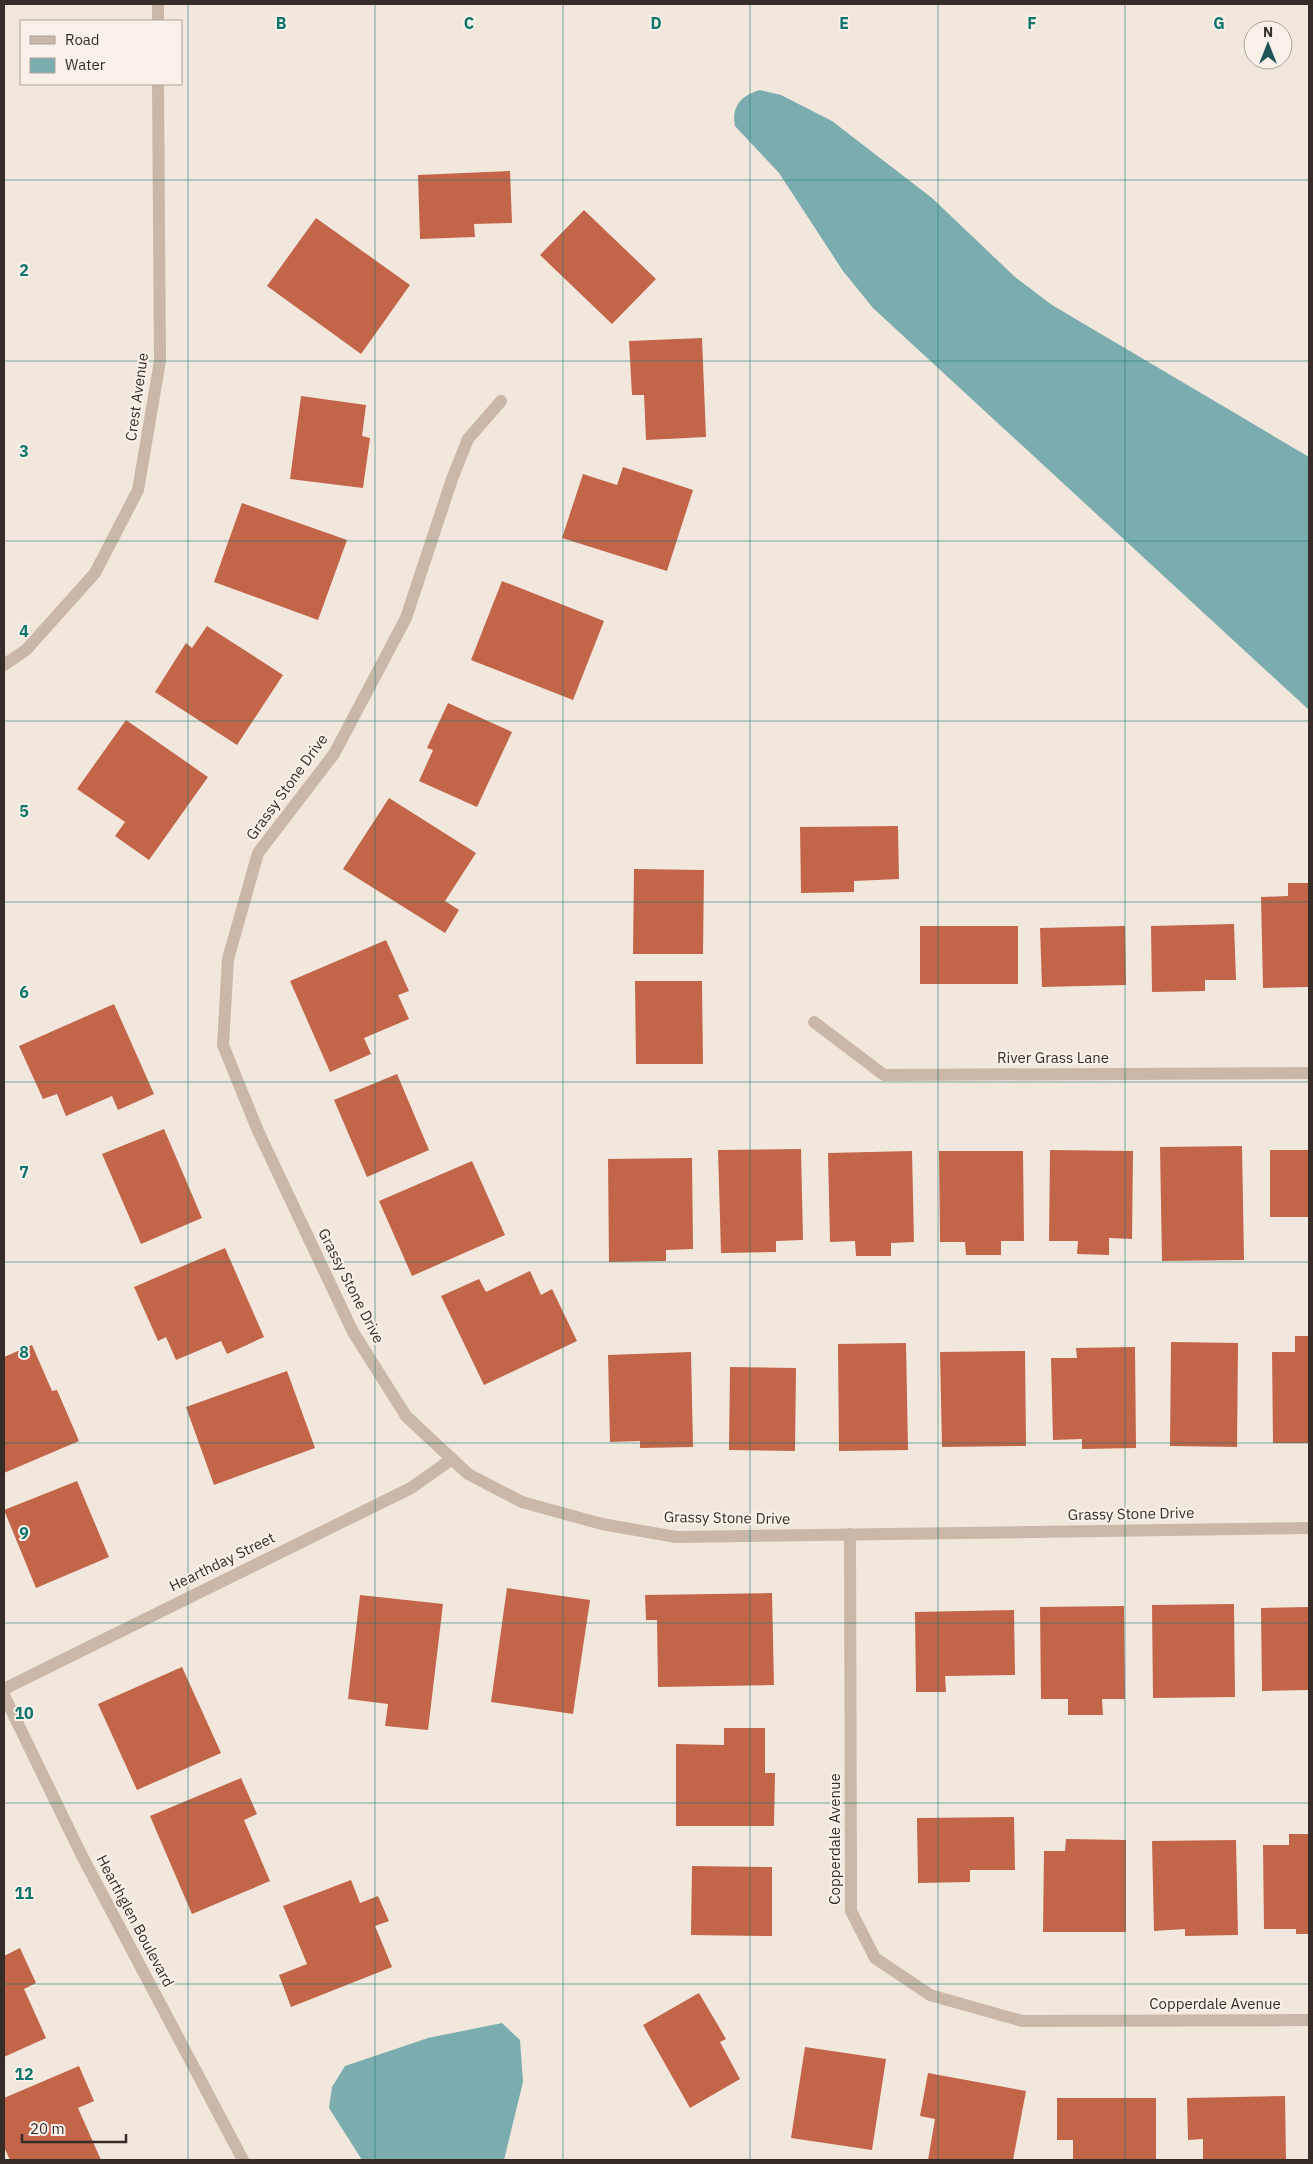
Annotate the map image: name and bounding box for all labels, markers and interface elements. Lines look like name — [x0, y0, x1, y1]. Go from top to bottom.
text: B — [276, 13, 287, 33]
text: C — [464, 13, 474, 33]
text: D — [650, 13, 662, 33]
text: E — [839, 13, 849, 33]
text: F — [1027, 13, 1037, 33]
text: G — [1213, 13, 1225, 33]
legend — [20, 20, 182, 85]
north arrow — [1243, 20, 1293, 70]
text: N — [1263, 23, 1273, 41]
text: Road — [65, 30, 100, 49]
text: Water — [65, 55, 106, 74]
text: 2 — [19, 260, 29, 280]
street label: Crest Avenue — [121, 352, 152, 442]
text: 3 — [19, 441, 29, 461]
text: 4 — [19, 621, 29, 641]
street label: Grassy Stone Drive — [242, 730, 331, 843]
text: 5 — [19, 801, 29, 821]
text: 6 — [19, 982, 29, 1002]
street label: River Grass Lane — [997, 1048, 1109, 1067]
text: 7 — [19, 1162, 29, 1182]
street label: Grassy Stone Drive — [314, 1225, 389, 1346]
text: 8 — [19, 1342, 29, 1362]
street label: Grassy Stone Drive — [1068, 1503, 1194, 1524]
street label: Grassy Stone Drive — [664, 1507, 790, 1528]
text: 9 — [19, 1523, 29, 1543]
street label: Hearthday Street — [166, 1528, 278, 1595]
text: 10 — [14, 1703, 34, 1723]
street label: Copperdale Avenue — [825, 1773, 844, 1905]
street label: Hearthglen Boulevard — [93, 1852, 178, 1990]
text: 11 — [14, 1883, 34, 1903]
street label: Copperdale Avenue — [1149, 1994, 1281, 2013]
text: 12 — [14, 2064, 34, 2084]
scale bar — [22, 2112, 126, 2144]
text: 20 m — [30, 2119, 65, 2138]

